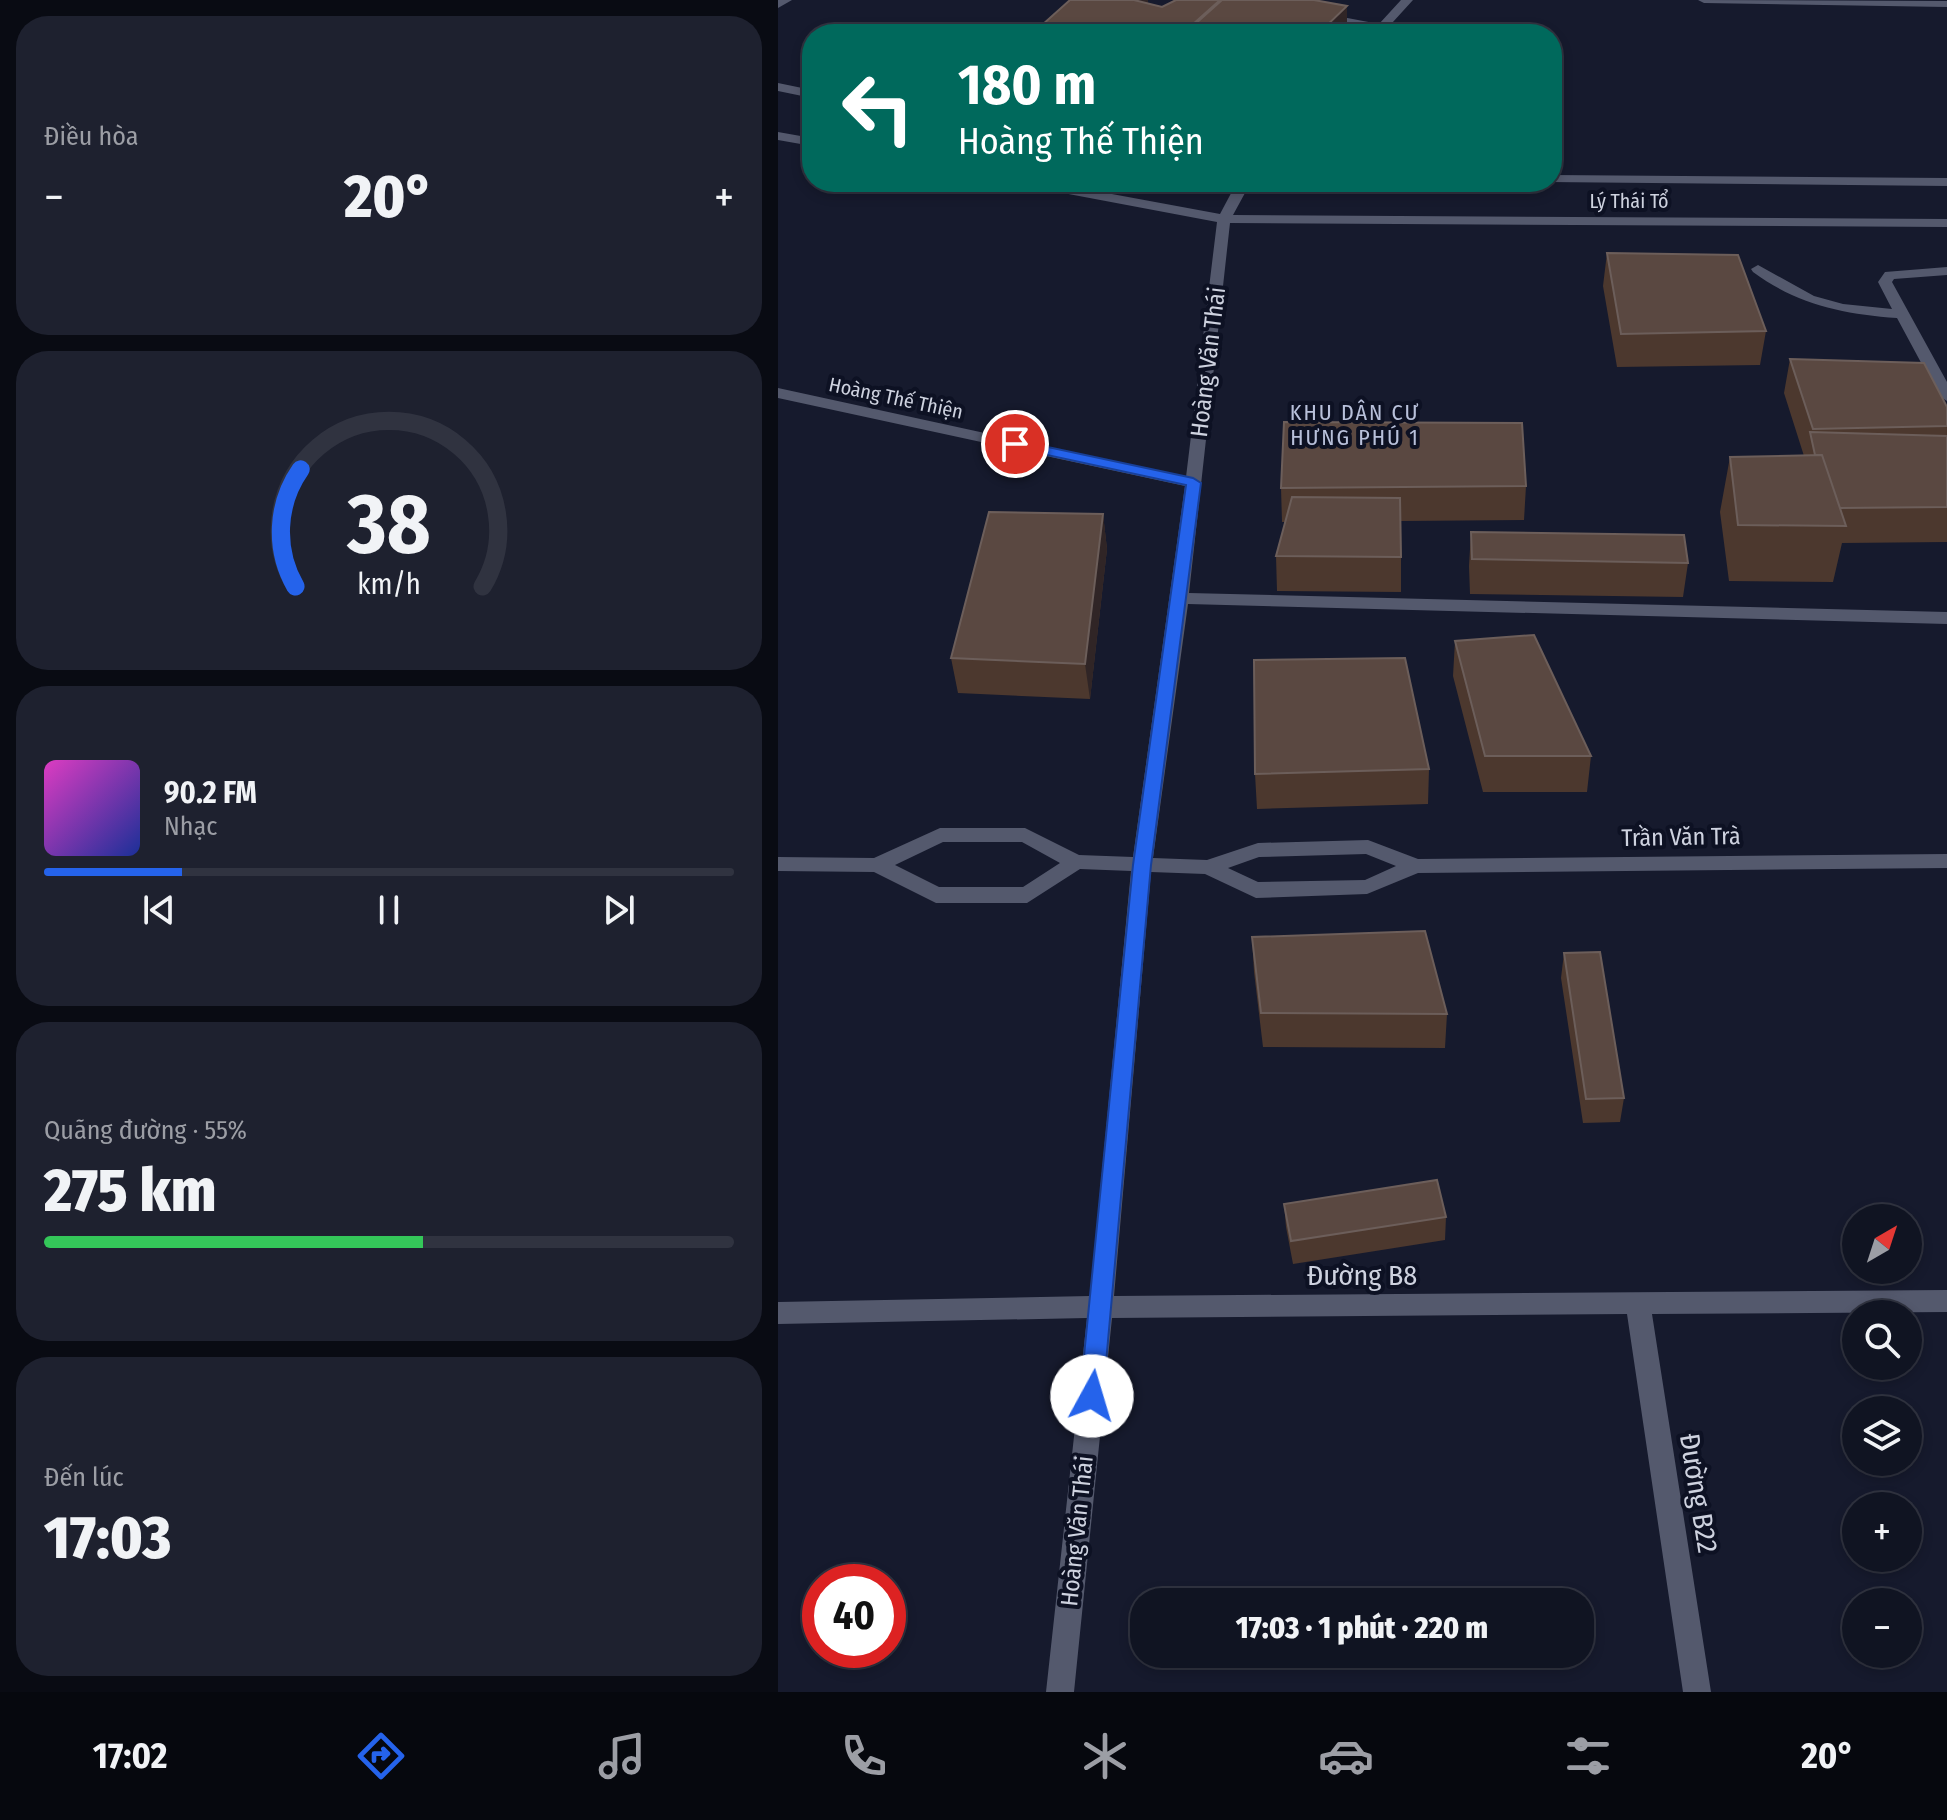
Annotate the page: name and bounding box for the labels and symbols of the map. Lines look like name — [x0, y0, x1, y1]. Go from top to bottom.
street label: Lý Thái Tổ — [1589, 189, 1669, 213]
street label: Hoàng Văn Thái — [1185, 285, 1231, 439]
street label: Hoàng Thế Thiện — [827, 372, 965, 424]
district label: KHU DÂN CƯ HƯNG PHÚ 1 — [1290, 399, 1420, 451]
pin — [981, 410, 1049, 478]
street label: Trần Văn Trà — [1621, 822, 1741, 852]
north arrow — [1842, 1204, 1922, 1284]
street label: Đường B8 — [1307, 1259, 1417, 1292]
position arrow — [1050, 1354, 1134, 1438]
street label: Đường B22 — [1673, 1431, 1724, 1555]
street label: Hoàng Văn Thái — [1055, 1454, 1099, 1608]
speed limit sign: 40 — [802, 1564, 906, 1668]

